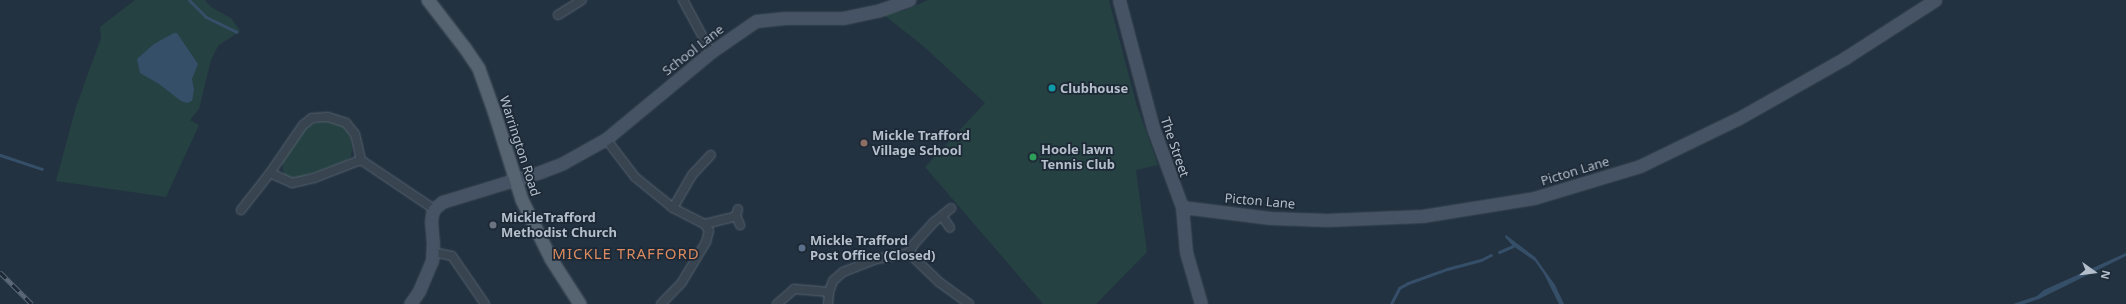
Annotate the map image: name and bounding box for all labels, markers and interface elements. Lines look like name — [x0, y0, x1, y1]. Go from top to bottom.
street label: School Lane — [659, 21, 727, 79]
place label: Clubhouse — [1060, 80, 1128, 96]
marker: Clubhouse — [1047, 83, 1057, 93]
street label: Warrington Road — [496, 94, 544, 198]
street label: The Street — [1157, 115, 1193, 179]
place label: Mickle Trafford Village School — [872, 128, 970, 159]
marker: Mickle Trafford Village School — [859, 138, 869, 148]
place label: Hoole lawn Tennis Club — [1041, 142, 1115, 173]
marker: Hoole lawn Tennis Club — [1028, 152, 1038, 162]
street label: Picton Lane — [1539, 153, 1611, 189]
street label: Picton Lane — [1224, 190, 1296, 212]
place label: MickleTrafford Methodist Church — [501, 210, 617, 241]
marker: MickleTrafford Methodist Church — [488, 220, 498, 230]
place label: Mickle Trafford Post Office (Closed) — [810, 233, 935, 264]
marker: Mickle Trafford Post Office (Closed) — [797, 243, 807, 253]
district label: MICKLE TRAFFORD — [552, 245, 700, 263]
north arrow — [2074, 252, 2114, 292]
text: N — [2098, 269, 2114, 281]

